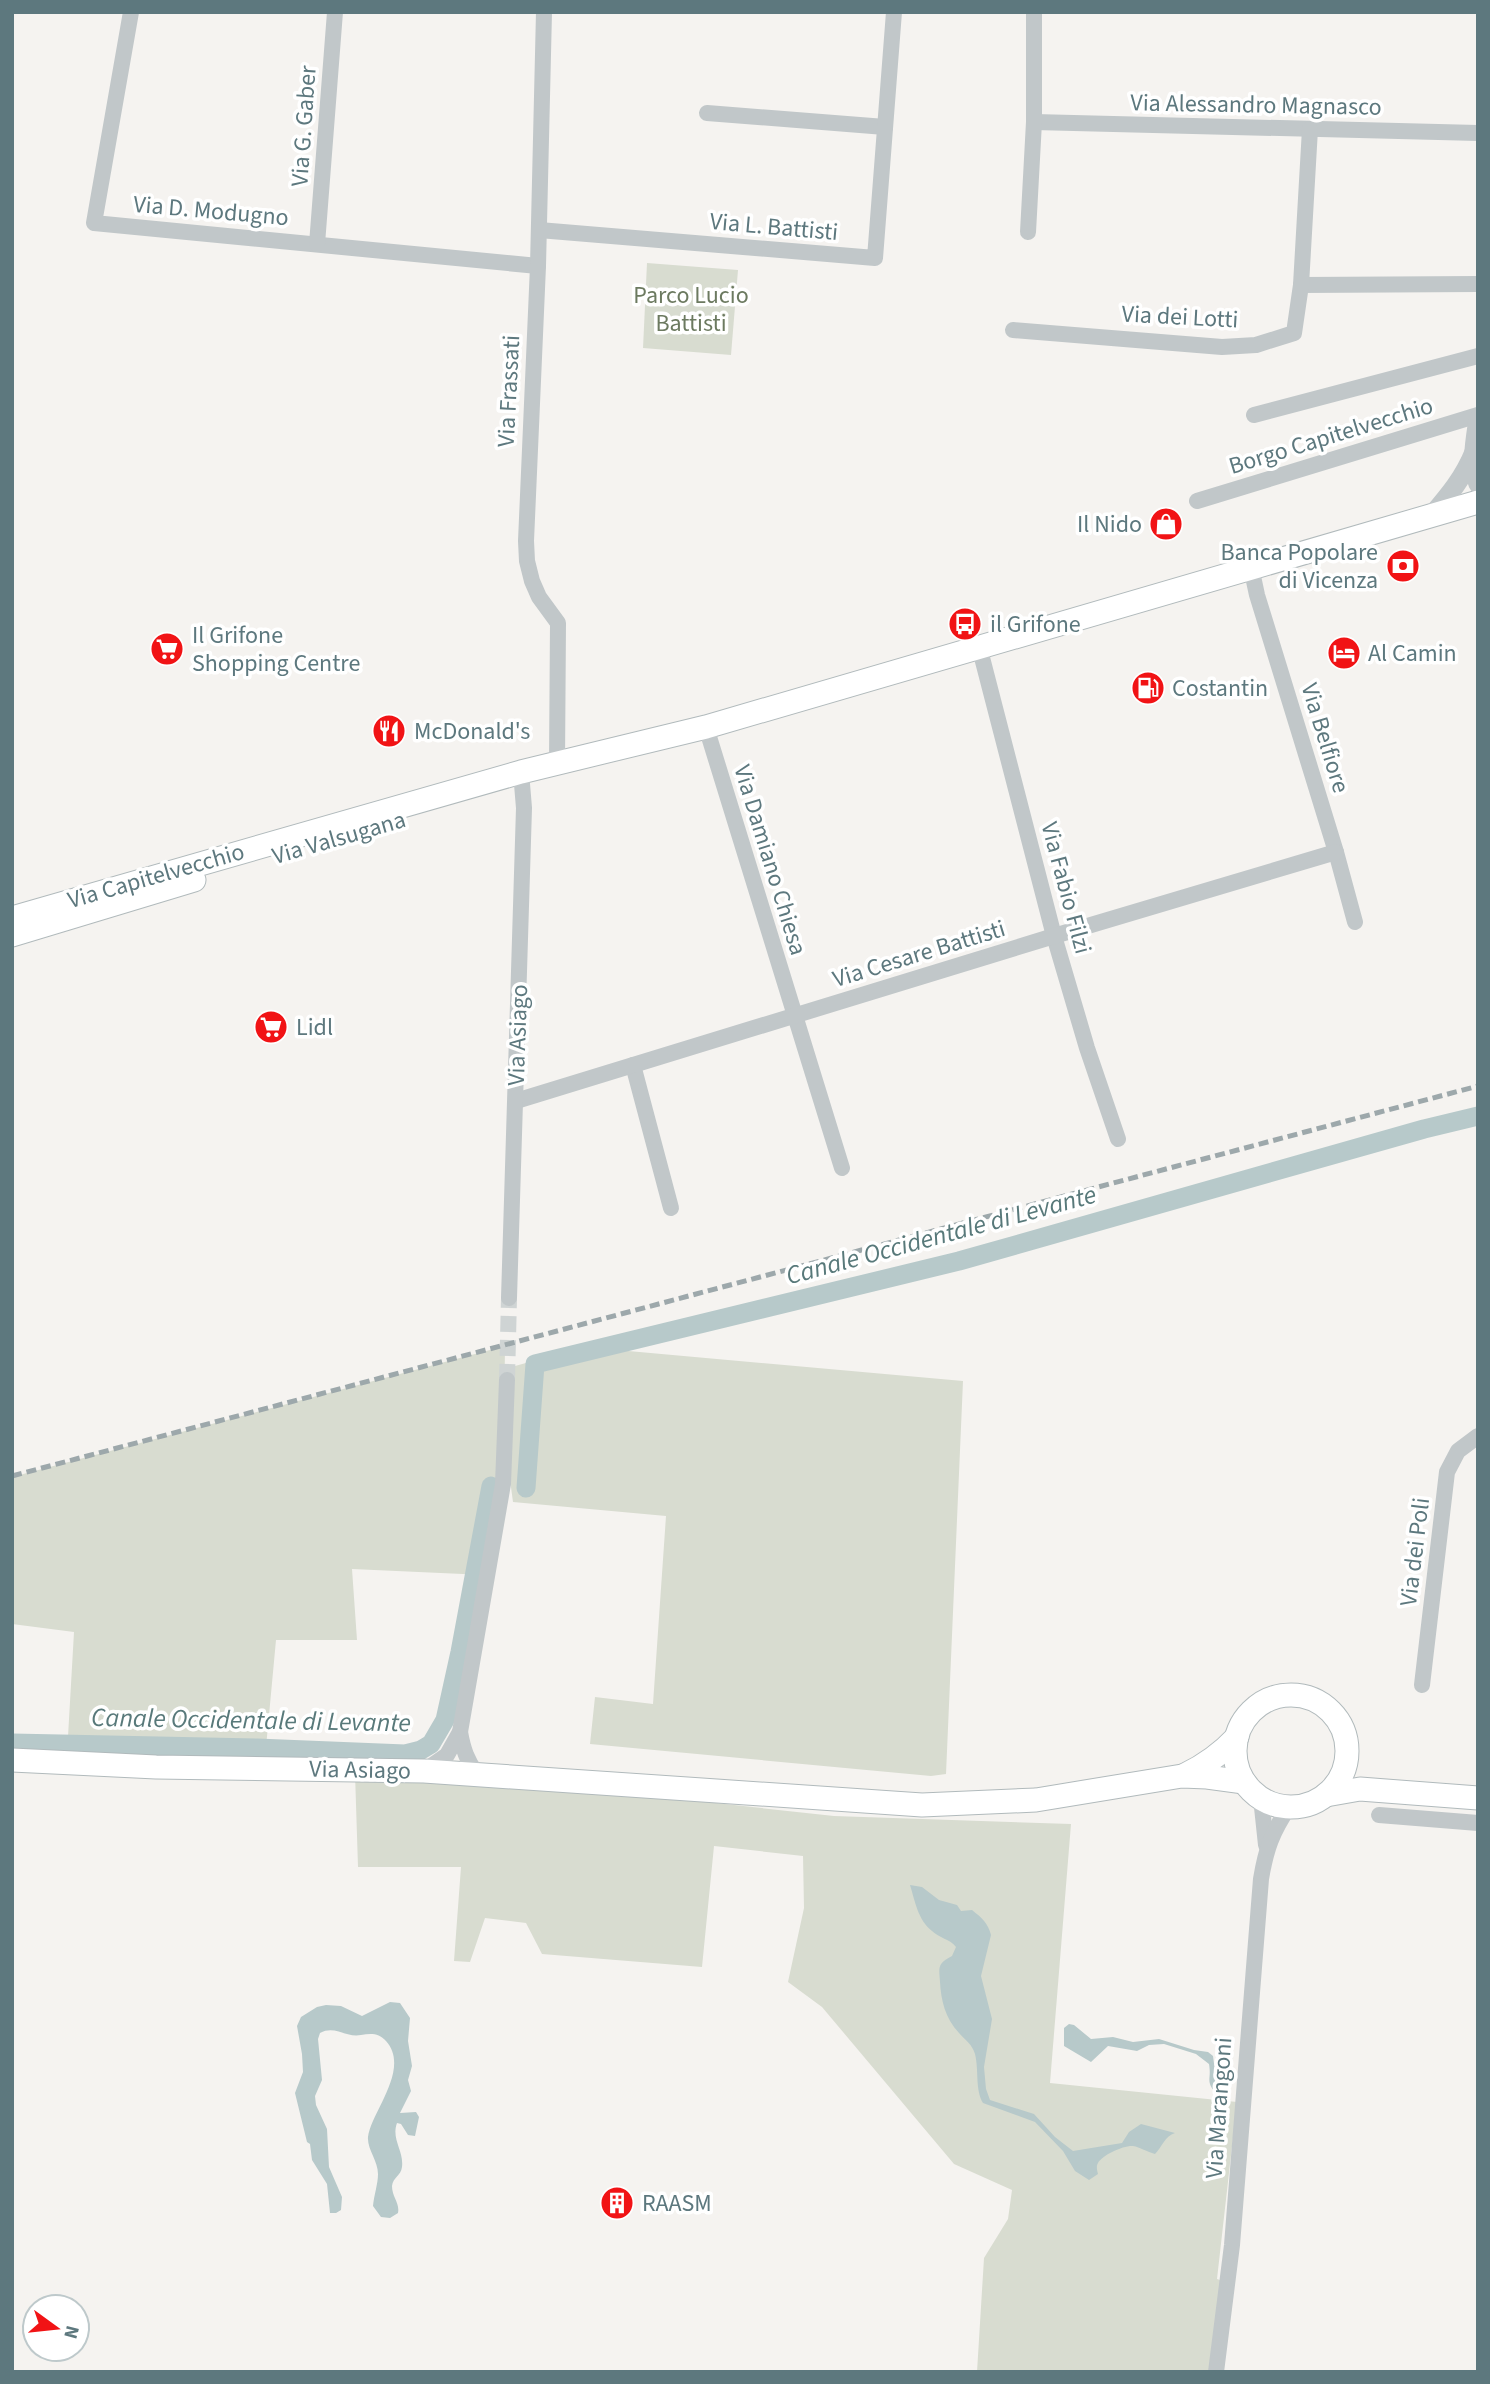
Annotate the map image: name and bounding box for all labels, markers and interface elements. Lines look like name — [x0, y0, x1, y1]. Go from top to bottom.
street label: Via G. Gaber — [282, 64, 326, 188]
street label: Via Alessandro Magnasco — [1130, 85, 1382, 125]
street label: Via D. Modugno — [132, 187, 290, 235]
street label: Via L. Battisti — [708, 204, 840, 250]
park label: Parco Lucio Battisti — [633, 278, 749, 341]
street label: Via dei Lotti — [1121, 296, 1239, 338]
street label: Via Frassati — [489, 334, 529, 448]
street label: Borgo Capitelvecchio — [1225, 388, 1437, 484]
shop icon: Il Nido — [1147, 505, 1185, 543]
place label: Il Nido — [1077, 507, 1142, 542]
place label: Banca Popolare di Vicenza — [1221, 535, 1378, 598]
bank icon: Banca Popolare di Vicenza — [1384, 547, 1422, 585]
bus stop icon: il Grifone — [946, 605, 984, 643]
place label: il Grifone — [990, 607, 1081, 642]
place label: Il Grifone Shopping Centre — [192, 618, 360, 681]
supermarket icon: Il Grifone Shopping Centre — [148, 630, 186, 668]
hotel icon: Al Camin — [1325, 634, 1363, 672]
place label: Al Camin — [1368, 636, 1457, 671]
fuel station icon: Costantin — [1129, 669, 1167, 707]
place label: Costantin — [1172, 671, 1268, 706]
street label: Via Belfiore — [1292, 679, 1358, 797]
restaurant icon: McDonald's — [370, 712, 408, 750]
place label: McDonald's — [414, 714, 530, 749]
street label: Via Damiano Chiesa — [724, 760, 816, 960]
street label: Via Valsugana — [268, 802, 410, 874]
street label: Via Fabio Filzi — [1032, 818, 1100, 958]
street label: Via Capitelvecchio — [64, 834, 248, 918]
street label: Via Cesare Battisti — [828, 911, 1010, 997]
street label: Via Asiago — [499, 984, 537, 1086]
supermarket icon: Lidl — [252, 1008, 290, 1046]
place label: Lidl — [296, 1010, 333, 1045]
water label: Canale Occidentale di Levante — [782, 1176, 1100, 1294]
street label: Via dei Poli — [1391, 1496, 1439, 1608]
water label: Canale Occidentale di Levante — [91, 1699, 411, 1741]
street label: Via Asiago — [309, 1752, 411, 1788]
street label: Via Marangoni — [1197, 2036, 1241, 2180]
building icon: RAASM — [598, 2184, 636, 2222]
place label: RAASM — [642, 2186, 712, 2221]
north arrow — [21, 2293, 91, 2363]
text: N — [56, 2322, 86, 2342]

